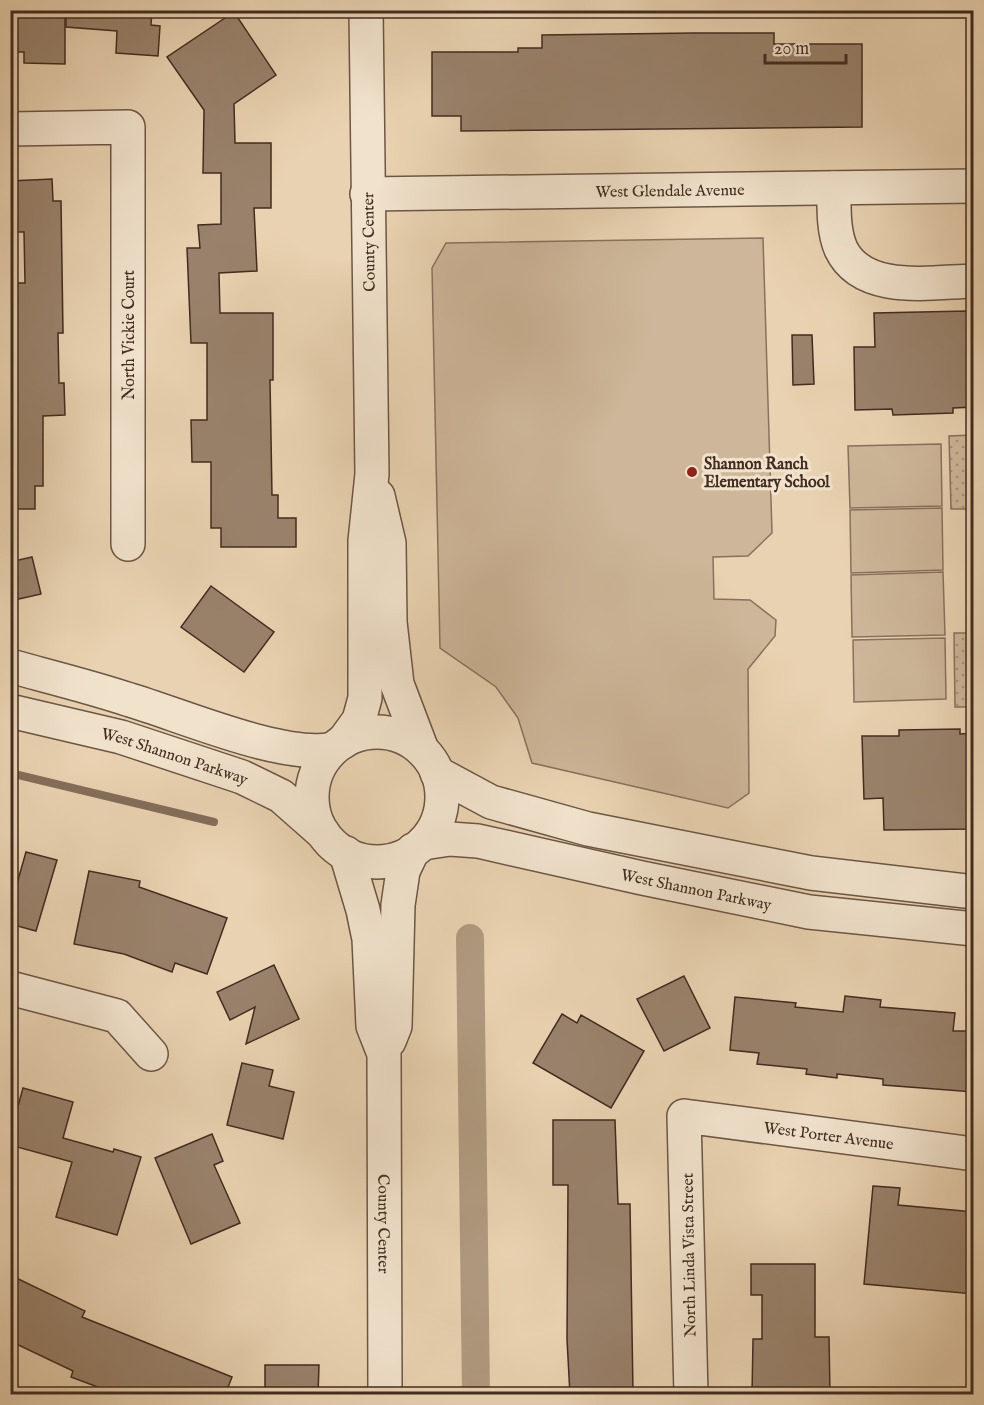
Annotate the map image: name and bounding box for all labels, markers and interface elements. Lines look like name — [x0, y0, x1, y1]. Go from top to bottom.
scale bar — [765, 27, 846, 65]
text: 20 m — [774, 38, 809, 61]
street label: West Glendale Avenue — [595, 181, 745, 203]
street label: County Center — [359, 192, 381, 292]
street label: North Vickie Court — [120, 269, 140, 400]
place label: Shannon Ranch Elementary School — [704, 455, 830, 493]
marker: Shannon Ranch Elementary School — [685, 465, 699, 479]
street label: West Shannon Parkway — [99, 725, 251, 791]
street label: West Shannon Parkway — [619, 866, 773, 916]
street label: West Porter Avenue — [762, 1119, 895, 1155]
street label: North Linda Vista Street — [679, 1172, 701, 1337]
street label: County Center — [372, 1174, 393, 1274]

